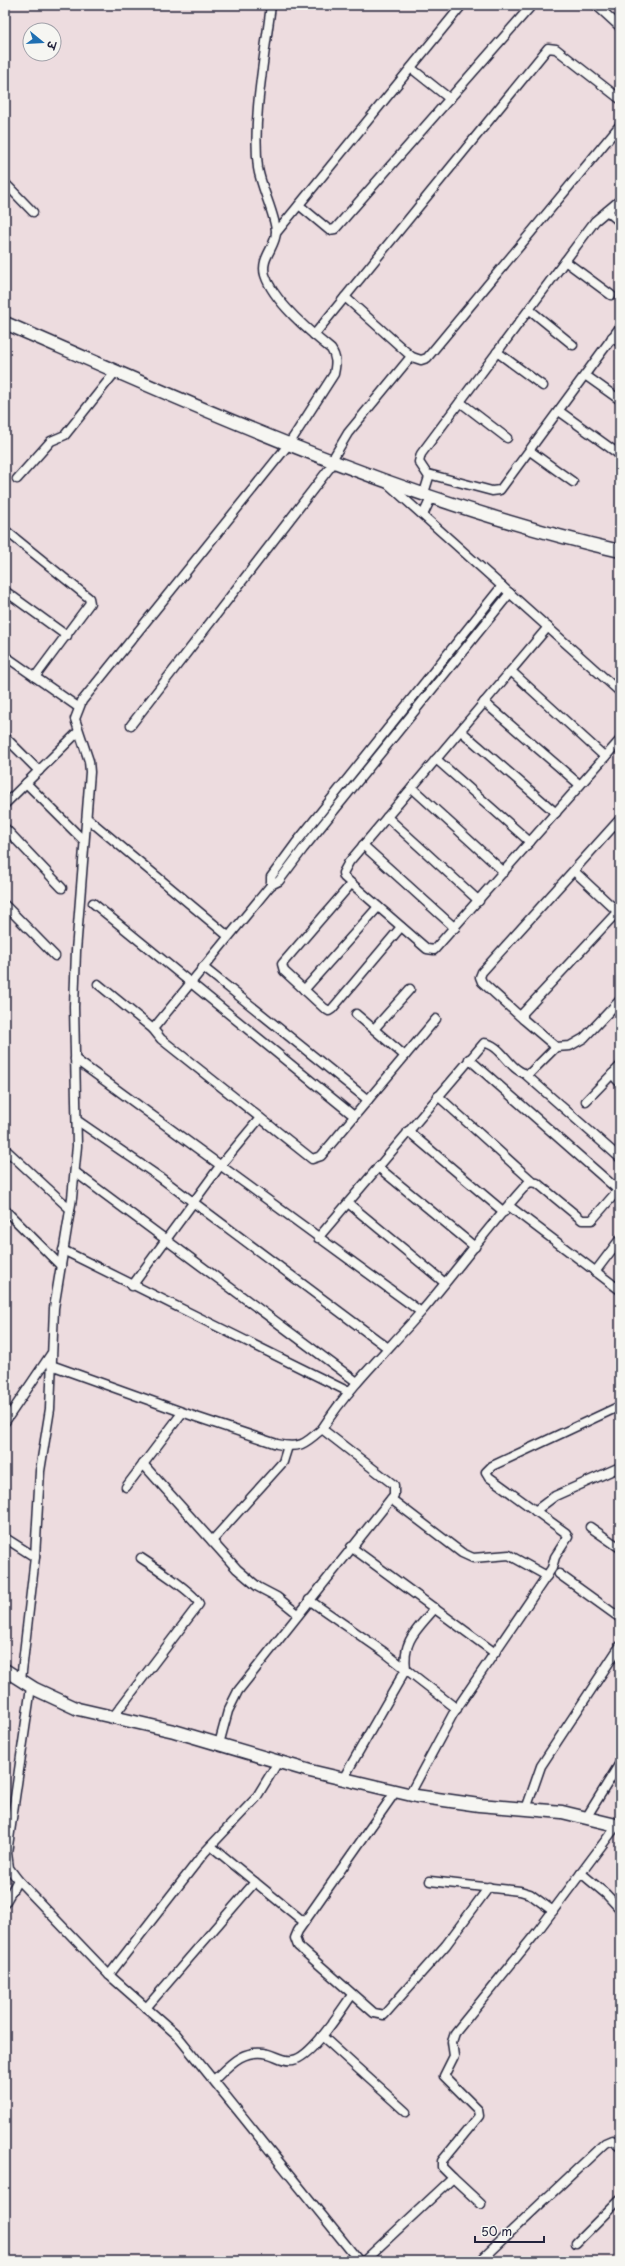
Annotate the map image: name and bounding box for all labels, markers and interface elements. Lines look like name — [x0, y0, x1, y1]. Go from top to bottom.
north arrow — [22, 22, 62, 62]
text: उ — [42, 38, 62, 53]
scale bar — [475, 2218, 544, 2244]
text: 50 m — [481, 2222, 512, 2240]

